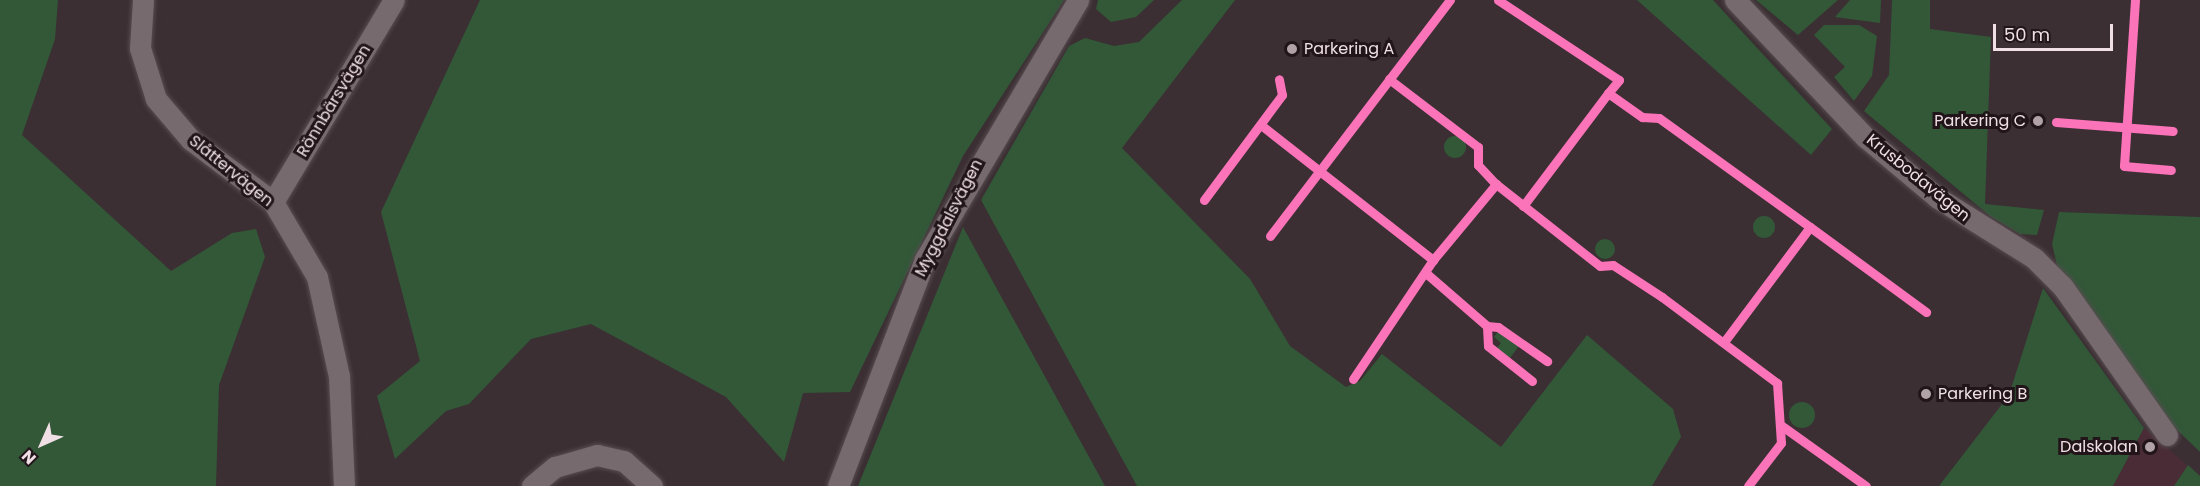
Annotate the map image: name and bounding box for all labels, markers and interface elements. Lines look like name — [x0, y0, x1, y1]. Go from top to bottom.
scale bar — [1996, 12, 2116, 50]
text: 50 m — [2004, 22, 2050, 47]
place label: Parkering A — [1304, 39, 1394, 59]
street label: Rönnbärsvägen — [293, 42, 375, 160]
marker: Parkering A — [1285, 42, 1299, 56]
place label: Parkering C — [1934, 111, 2026, 131]
marker: Parkering C — [2031, 114, 2045, 128]
street label: Krusbodavägen — [1862, 130, 1974, 226]
street label: Slåttervägen — [185, 131, 277, 211]
street label: Myggdalsvägen — [911, 156, 987, 280]
place label: Parkering B — [1938, 384, 2027, 404]
marker: Parkering B — [1919, 387, 1933, 401]
north arrow — [12, 414, 72, 474]
place label: Dalskolan — [2060, 437, 2138, 457]
marker: Dalskolan — [2143, 440, 2157, 454]
text: N — [17, 445, 41, 469]

